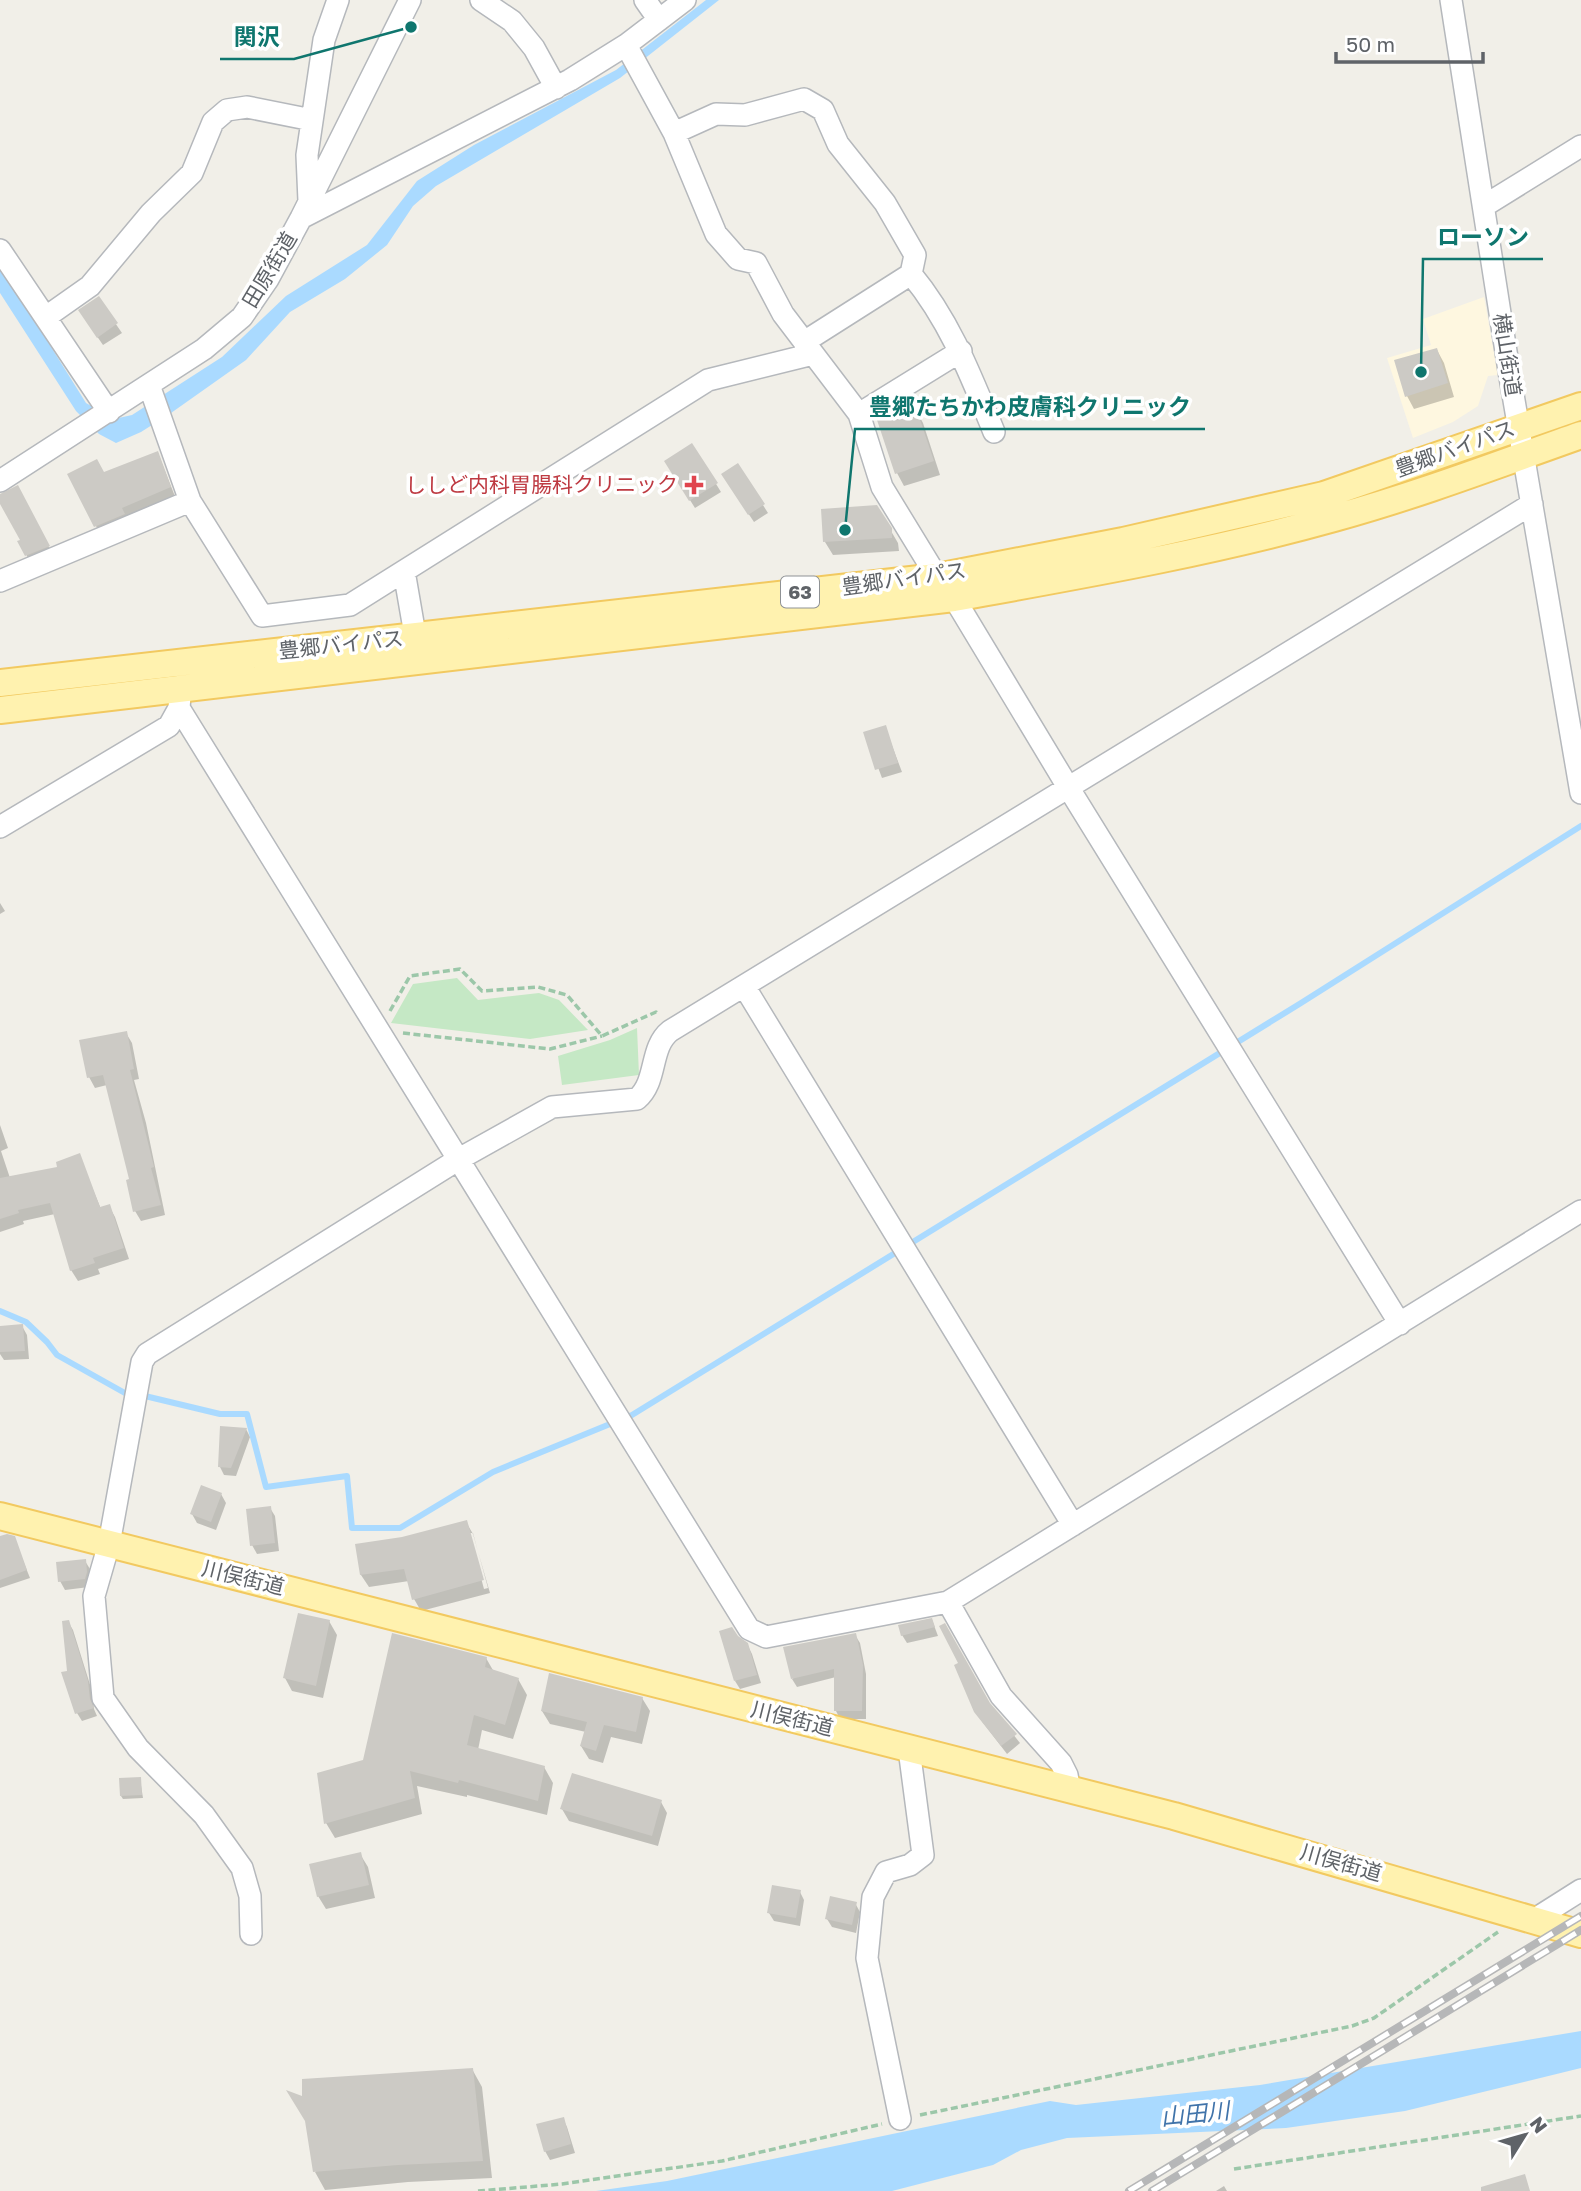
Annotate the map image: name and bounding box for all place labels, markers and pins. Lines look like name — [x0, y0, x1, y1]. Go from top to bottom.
callout: 関沢 — [220, 15, 294, 59]
callout: ローソン — [1423, 215, 1543, 259]
callout: 豊郷たちかわ皮膚科クリニック — [855, 385, 1205, 429]
place label: ししど内科胃腸科クリニック — [405, 471, 678, 497]
marker: ししど内科胃腸科クリニック — [684, 475, 704, 495]

